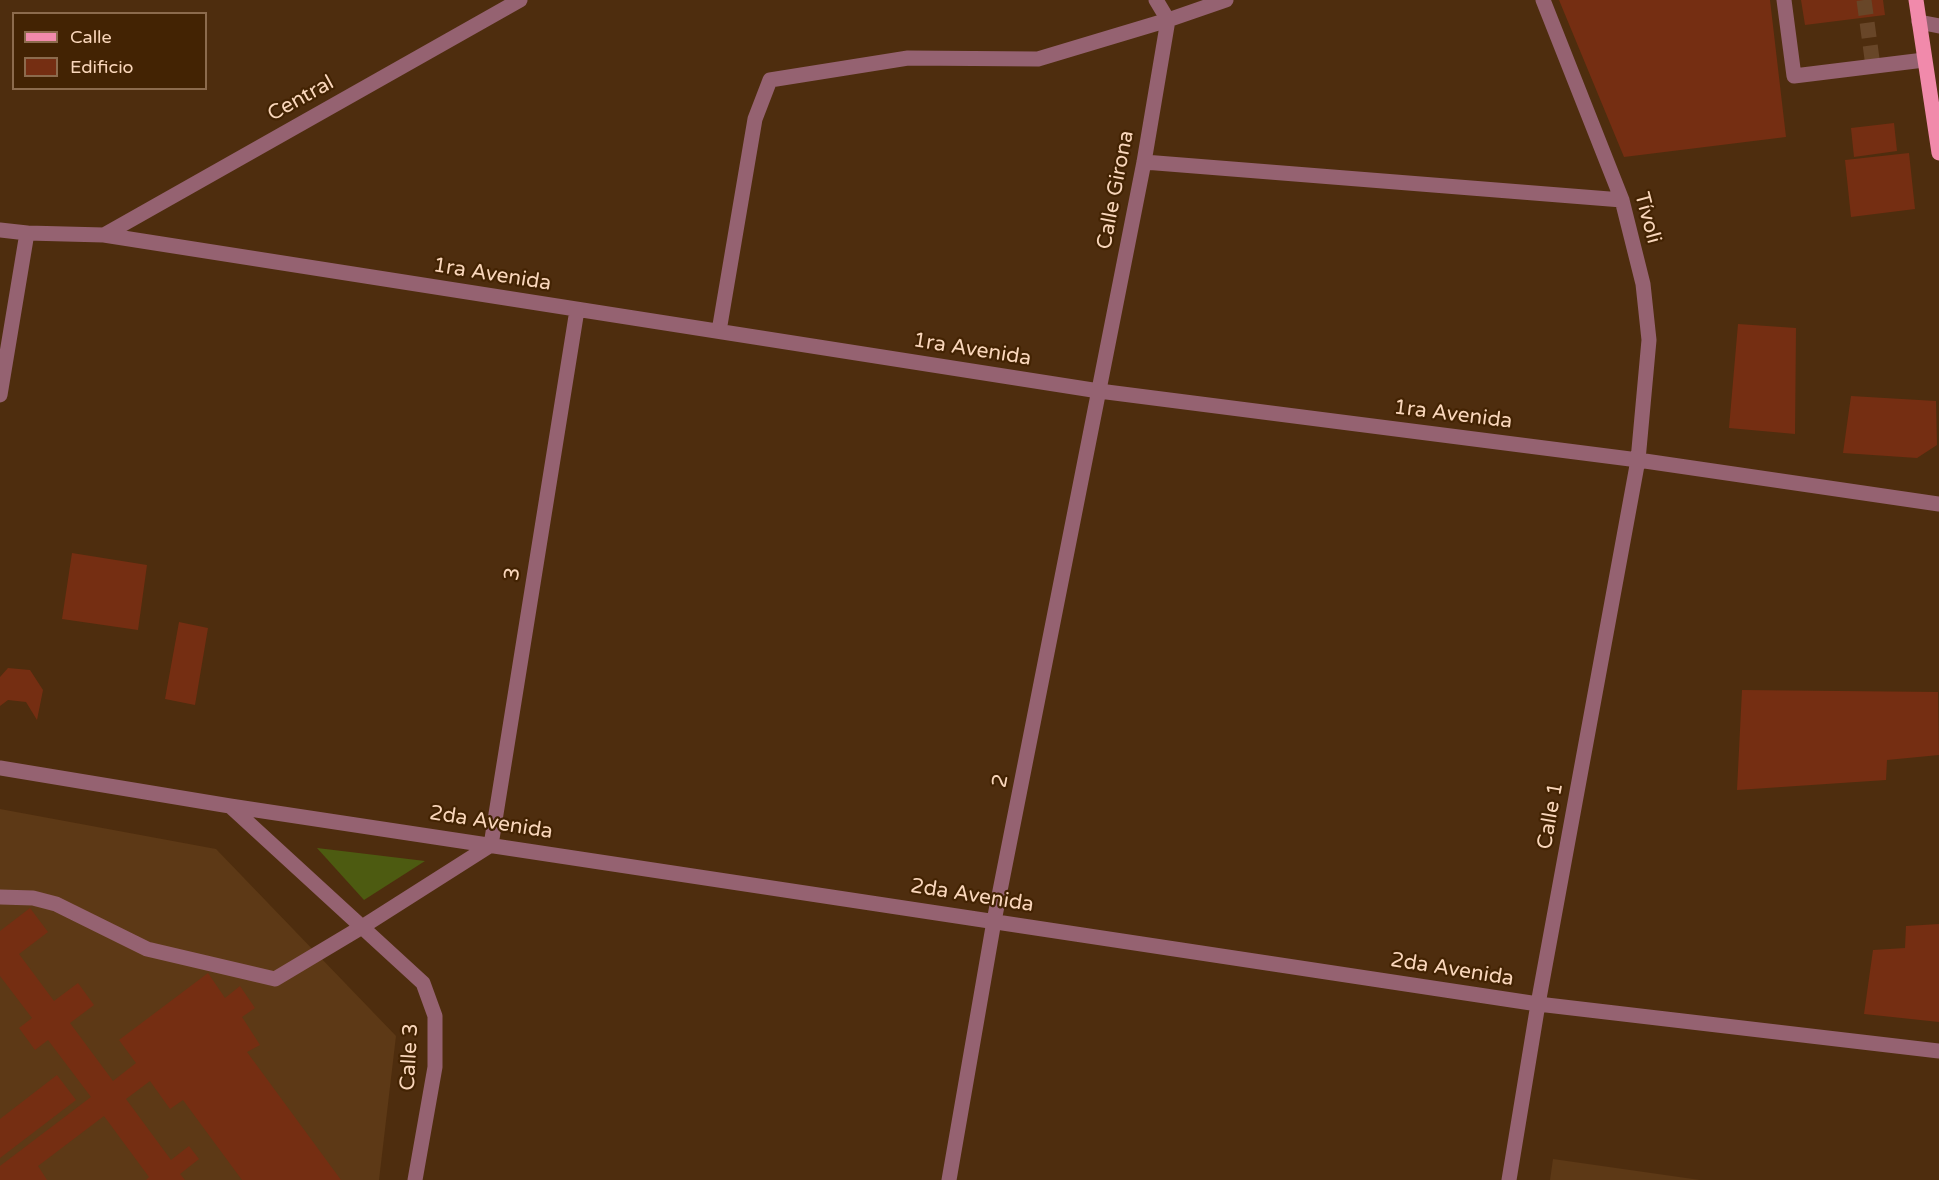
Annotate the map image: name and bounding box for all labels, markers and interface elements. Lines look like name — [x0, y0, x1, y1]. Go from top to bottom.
legend — [12, 12, 207, 90]
text: Calle — [70, 26, 112, 48]
text: Edificio — [70, 56, 134, 78]
street label: Central — [264, 71, 338, 127]
street label: Calle Girona — [1092, 128, 1140, 252]
street label: Tívoli — [1628, 190, 1666, 246]
street label: 1ra Avenida — [431, 253, 553, 297]
street label: 1ra Avenida — [911, 328, 1033, 372]
street label: 1ra Avenida — [1392, 395, 1514, 435]
street label: 3 — [500, 566, 526, 582]
street label: 2 — [987, 772, 1015, 790]
street label: Calle 1 — [1533, 781, 1569, 851]
street label: 2da Avenida — [428, 801, 554, 845]
street label: 2da Avenida — [909, 874, 1035, 918]
street label: 2da Avenida — [1389, 948, 1515, 992]
street label: Calle 3 — [396, 1023, 424, 1091]

